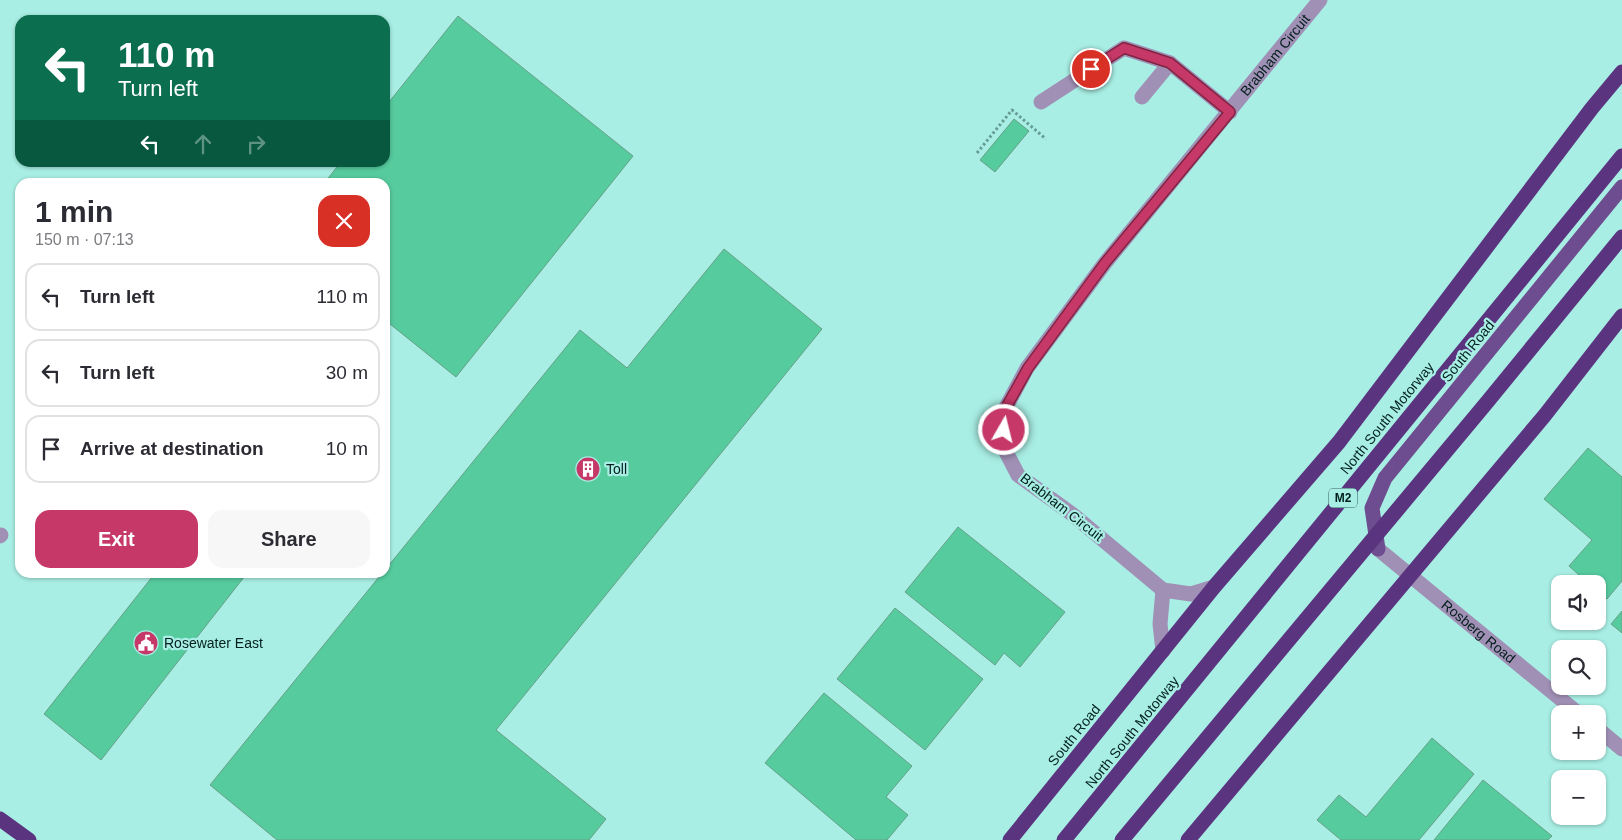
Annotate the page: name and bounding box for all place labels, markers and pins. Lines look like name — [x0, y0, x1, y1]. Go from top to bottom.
pin — [1070, 48, 1112, 90]
building icon: Toll — [575, 456, 601, 482]
place label: Toll — [606, 461, 627, 477]
public building icon: Rosewater East — [133, 630, 159, 656]
place label: Rosewater East — [164, 635, 263, 651]

